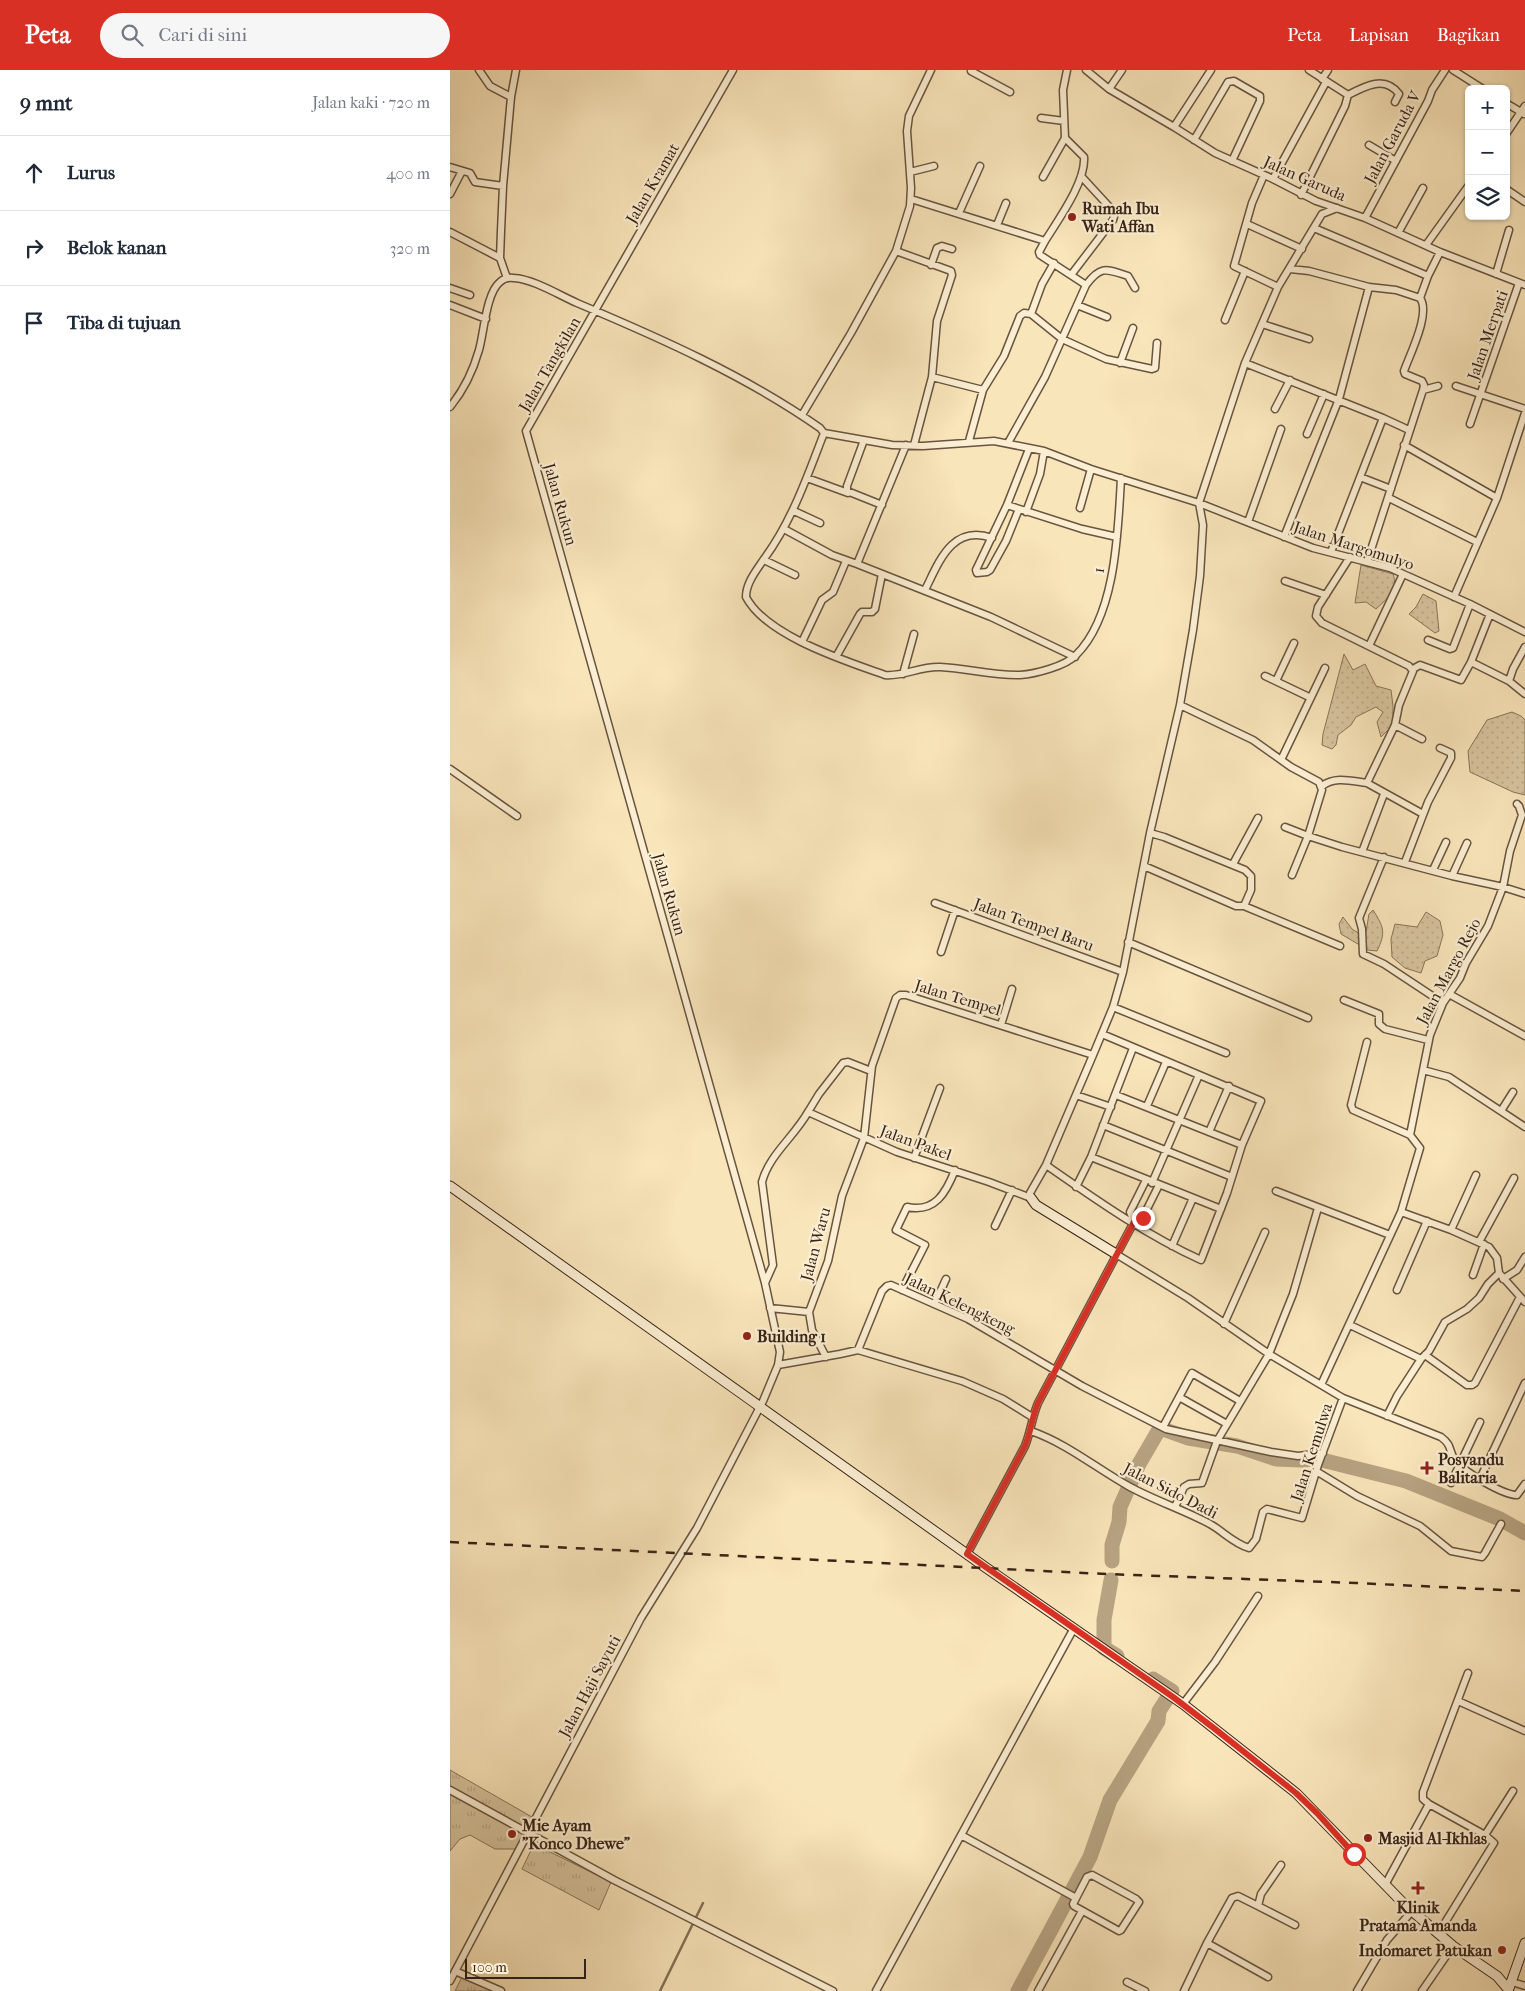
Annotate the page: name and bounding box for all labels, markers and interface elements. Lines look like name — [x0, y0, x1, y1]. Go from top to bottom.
search box — [100, 13, 450, 58]
text: Peta — [25, 21, 70, 49]
icon: search — [118, 21, 146, 49]
text: Cari di sini — [158, 24, 247, 46]
text: Peta — [1287, 25, 1321, 46]
text: Lapisan — [1349, 25, 1409, 46]
text: Bagikan — [1437, 25, 1500, 46]
map controls — [1465, 85, 1510, 220]
button: + — [1465, 85, 1510, 130]
street label: Jalan Garuda V — [1359, 87, 1425, 189]
text: 9 mnt — [20, 91, 73, 115]
text: Jalan kaki · 720 m — [312, 93, 430, 112]
button: − — [1465, 130, 1510, 175]
street label: Jalan Kramat — [621, 139, 683, 229]
street label: Jalan Garuda — [1259, 151, 1350, 205]
icon: ahead — [20, 159, 48, 187]
text: Lurus — [67, 162, 115, 184]
text: 400 m — [386, 164, 430, 183]
button: layers — [1465, 175, 1510, 220]
place label: Rumah Ibu Wati Affan — [1081, 199, 1160, 236]
marker: Rumah Ibu Wati Affan — [1066, 211, 1078, 223]
icon: right — [20, 234, 48, 262]
text: Belok kanan — [67, 237, 167, 259]
text: 320 m — [390, 239, 430, 258]
street label: Jalan Merpati — [1463, 287, 1512, 384]
icon: arrive — [20, 309, 48, 337]
text: Tiba di tujuan — [67, 312, 181, 334]
street label: Jalan Tangkilan — [514, 313, 585, 417]
street label: Jalan Rukun — [539, 459, 582, 548]
street label: Jalan Margomulyo — [1289, 516, 1416, 574]
street label: 1 — [1089, 566, 1108, 574]
street label: Jalan Rukun — [648, 849, 691, 938]
street label: Jalan Tempel Baru — [969, 893, 1096, 955]
street label: Jalan Margo Rejo — [1411, 915, 1485, 1030]
street label: Jalan Tempel — [910, 975, 1004, 1020]
street label: Jalan Pakel — [876, 1120, 955, 1164]
street label: Jalan Waru — [796, 1205, 834, 1285]
route end — [1132, 1207, 1155, 1230]
street label: Jalan Kelengkeng — [900, 1268, 1019, 1339]
place label: Building 1 — [757, 1327, 826, 1347]
marker: Building 1 — [741, 1330, 753, 1342]
street label: Jalan Kemulwa — [1286, 1400, 1337, 1506]
place label: Posyandu Balitaria — [1438, 1450, 1505, 1487]
street label: Jalan Sido Dadi — [1118, 1458, 1222, 1523]
marker: Posyandu Balitaria — [1420, 1461, 1434, 1475]
street label: Jalan Haji Sayuti — [554, 1632, 625, 1742]
place label: Mie Ayam "Konco Dhewe" — [521, 1816, 631, 1853]
marker: Mie Ayam "Konco Dhewe" — [506, 1828, 518, 1840]
place label: Masjid Al-Ikhlas — [1377, 1829, 1487, 1848]
marker: Masjid Al-Ikhlas — [1362, 1832, 1374, 1844]
route start — [1343, 1843, 1366, 1866]
marker: Klinik Pratama Amanda — [1411, 1881, 1425, 1895]
place label: Klinik Pratama Amanda — [1359, 1898, 1477, 1935]
place label: Indomaret Patukan — [1359, 1941, 1493, 1960]
marker: Indomaret Patukan — [1496, 1944, 1508, 1956]
scale bar — [465, 1956, 586, 1979]
text: 100 m — [472, 1959, 507, 1976]

